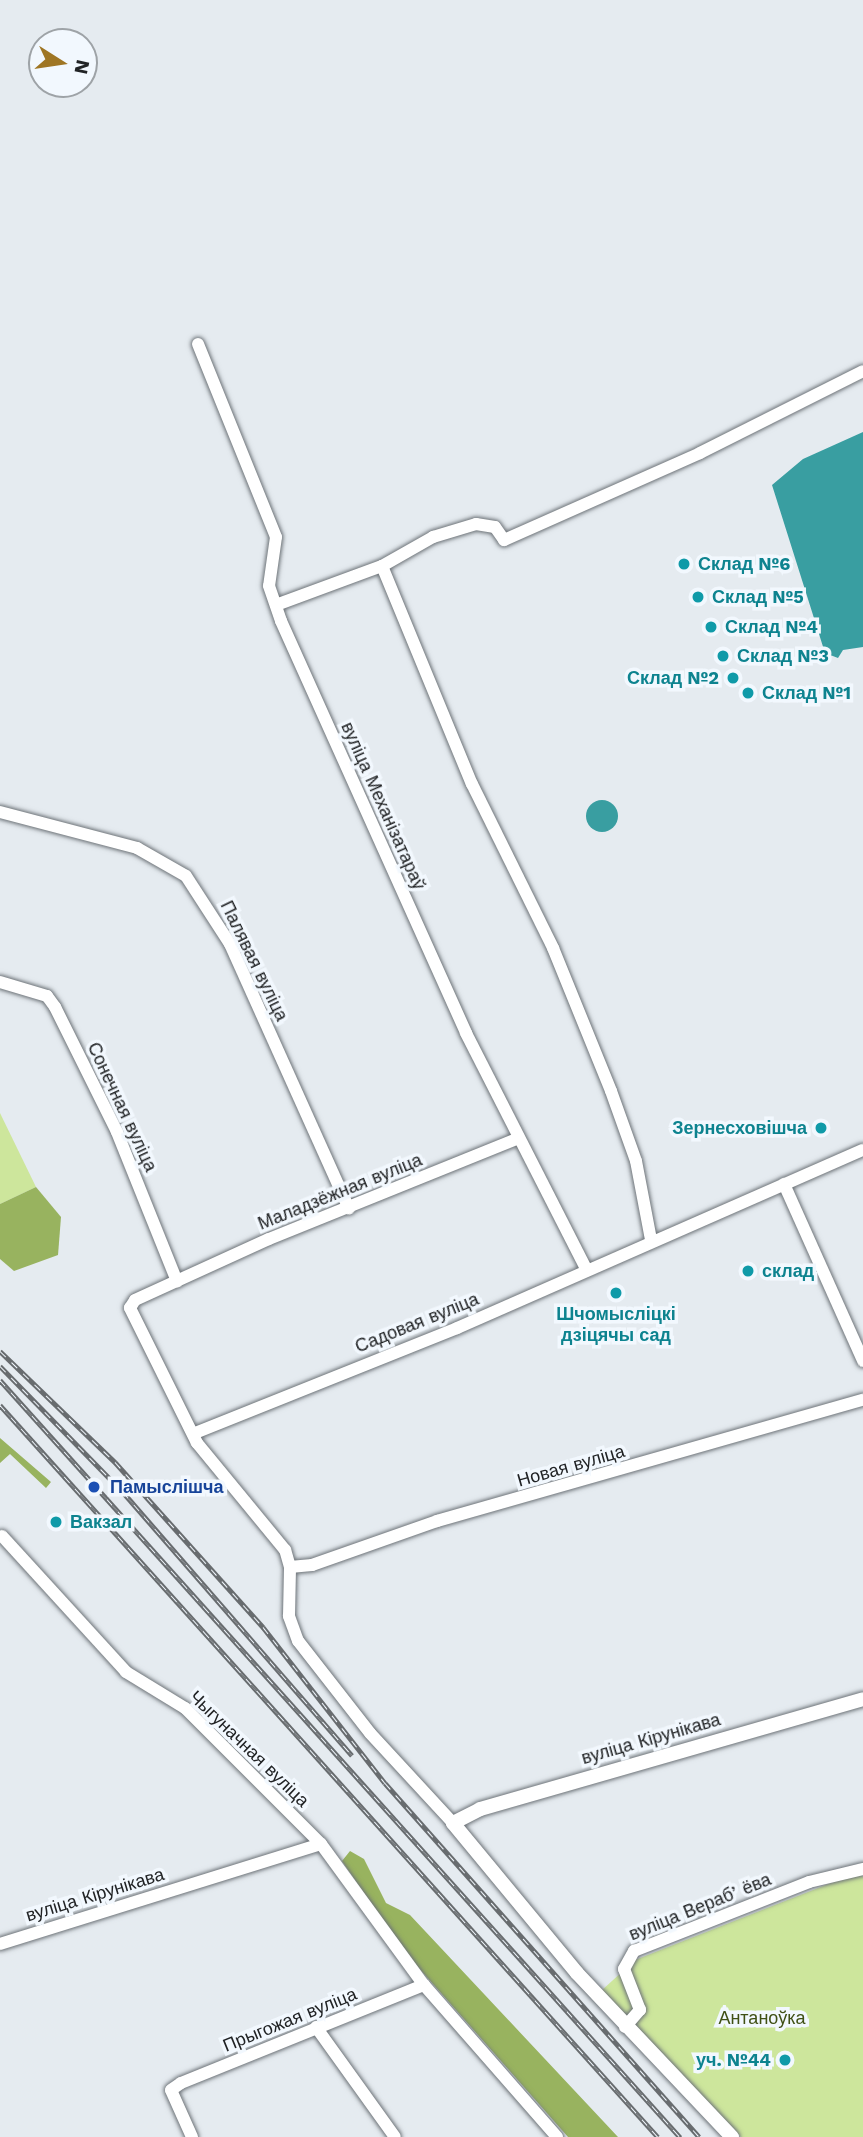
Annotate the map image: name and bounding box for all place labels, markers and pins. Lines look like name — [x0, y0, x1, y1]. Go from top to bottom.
place label: Склад №6 — [698, 553, 790, 575]
marker: Склад №6 — [676, 556, 692, 572]
place label: Склад №5 — [712, 586, 804, 608]
marker: Склад №5 — [690, 589, 706, 605]
place label: Склад №4 — [725, 616, 818, 638]
marker: Склад №4 — [703, 619, 719, 635]
place label: Склад №3 — [737, 645, 829, 667]
marker: Склад №3 — [715, 648, 731, 664]
place label: Склад №2 — [627, 667, 719, 689]
marker: Склад №2 — [725, 670, 741, 686]
place label: Склад №1 — [762, 682, 851, 704]
marker: Склад №1 — [740, 685, 756, 701]
place label: Зернесховішча — [672, 1117, 807, 1139]
marker: Зернесховішча — [813, 1120, 829, 1136]
place label: склад — [762, 1260, 814, 1282]
marker: склад — [740, 1263, 756, 1279]
marker: Шчомысліцкі дзіцячы сад — [608, 1285, 624, 1301]
place label: Шчомысліцкі дзіцячы сад — [556, 1304, 676, 1346]
place label: Памыслішча — [110, 1476, 224, 1498]
marker: Памыслішча — [84, 1477, 104, 1497]
place label: Вакзал — [70, 1511, 132, 1533]
marker: Вакзал — [48, 1514, 64, 1530]
place label: уч. №44 — [696, 2049, 771, 2071]
marker: уч. №44 — [777, 2052, 793, 2068]

